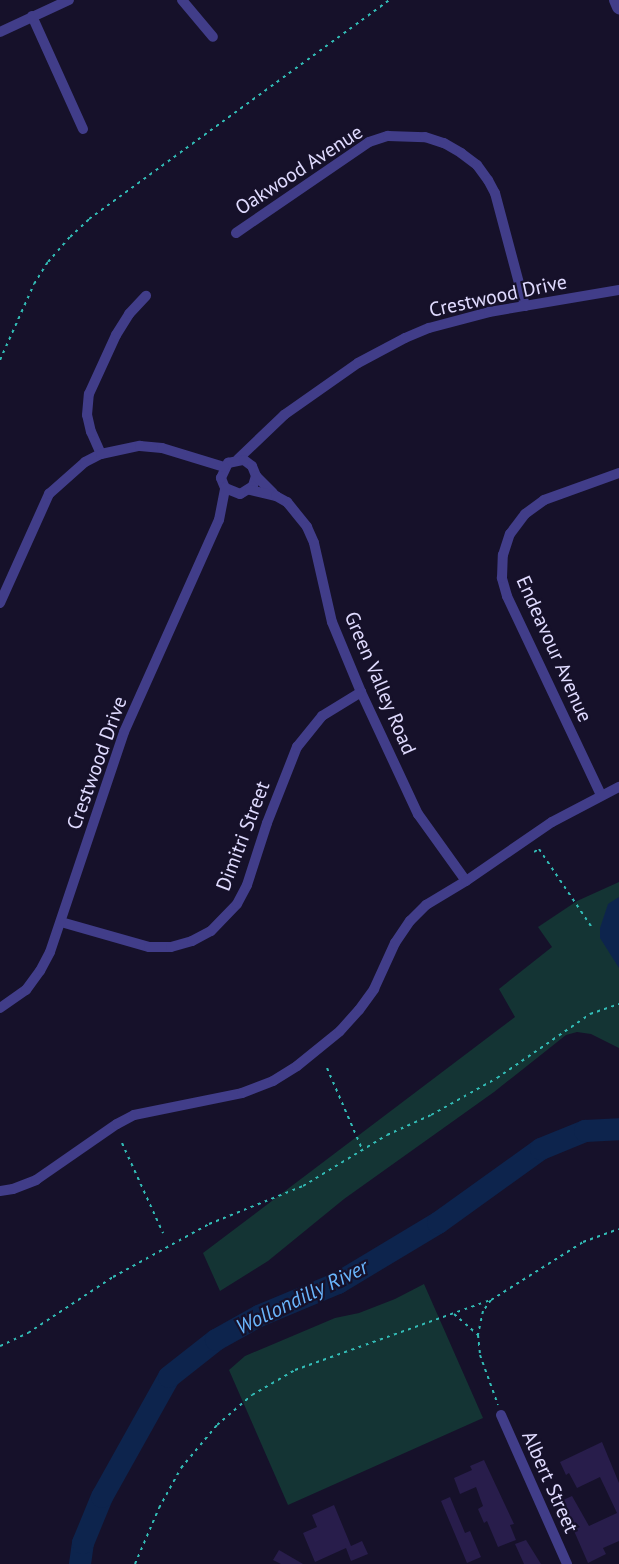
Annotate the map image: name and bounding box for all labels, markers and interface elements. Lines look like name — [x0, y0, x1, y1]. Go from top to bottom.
street label: Oakwood Avenue — [231, 120, 367, 220]
street label: Crestwood Drive — [427, 270, 569, 322]
street label: Endeavour Avenue — [511, 572, 597, 726]
street label: Green Valley Road — [339, 607, 421, 759]
street label: Crestwood Drive — [62, 693, 132, 833]
street label: Dimitri Street — [211, 778, 275, 894]
water label: Wollondilly River — [232, 1254, 372, 1340]
street label: Albert Street — [517, 1427, 583, 1537]

